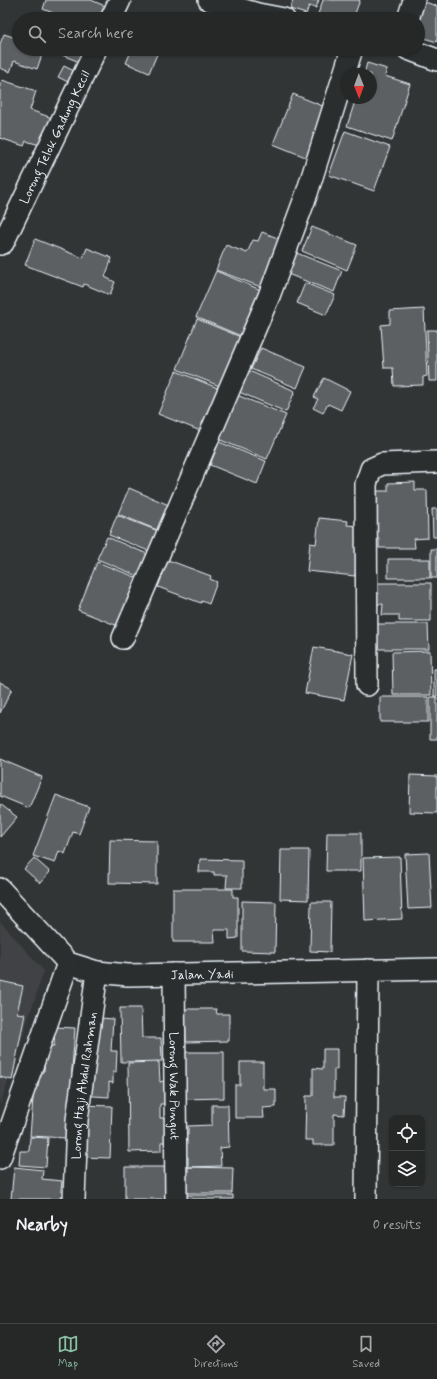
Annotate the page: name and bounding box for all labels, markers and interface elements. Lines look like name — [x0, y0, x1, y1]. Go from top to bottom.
search box — [12, 12, 425, 56]
icon: search — [26, 23, 48, 45]
text: Search here — [58, 24, 134, 44]
street label: Lorong Telok Gadung Kecil — [16, 68, 95, 207]
north arrow — [341, 68, 377, 104]
street label: Jalan Yadi — [170, 966, 234, 984]
street label: Lorong Haji Abdul Rahman — [69, 1011, 102, 1160]
street label: Lorong Wak Pungut — [163, 1032, 182, 1140]
map controls — [389, 1115, 425, 1187]
button: locate — [389, 1115, 425, 1151]
button: layers — [389, 1151, 425, 1187]
text: Nearby — [16, 1214, 68, 1236]
text: 0 results — [373, 1217, 421, 1234]
tab: Map — [57, 1333, 79, 1371]
tab: Directions — [193, 1333, 238, 1371]
tab: Saved — [352, 1333, 380, 1371]

